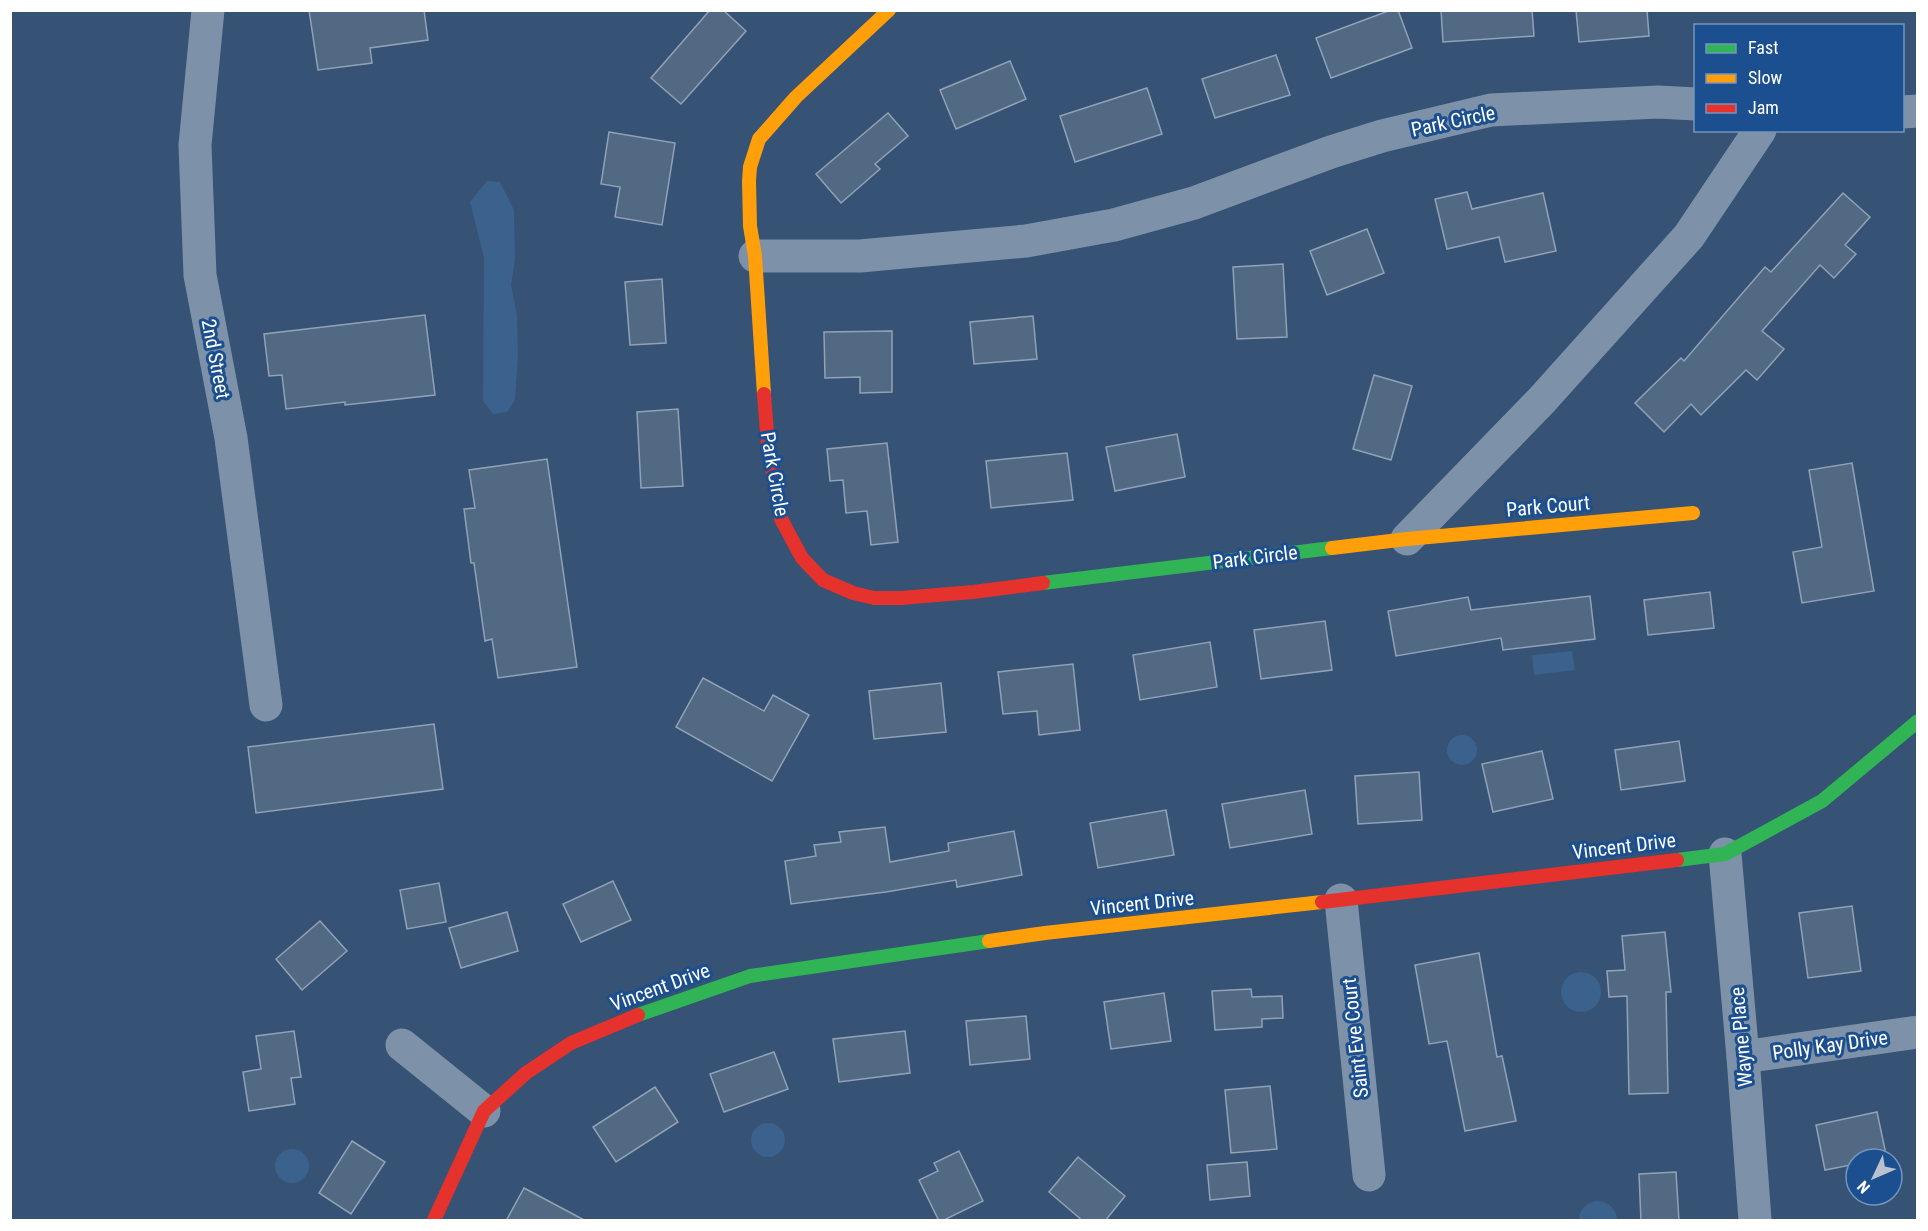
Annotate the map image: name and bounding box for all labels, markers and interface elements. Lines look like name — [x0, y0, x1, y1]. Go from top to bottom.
legend — [1694, 24, 1904, 132]
text: Fast — [1748, 37, 1779, 58]
text: Slow — [1748, 67, 1783, 88]
text: Jam — [1748, 97, 1779, 118]
street label: Park Circle — [1409, 100, 1497, 142]
street label: 2nd Street — [196, 317, 236, 401]
street label: Park Circle — [756, 430, 794, 518]
street label: Park Court — [1505, 490, 1591, 522]
street label: Park Circle — [1211, 540, 1299, 574]
street label: Vincent Drive — [1571, 828, 1677, 864]
street label: Vincent Drive — [1089, 886, 1195, 920]
street label: Vincent Drive — [607, 958, 713, 1016]
street label: Saint Eve Court — [1337, 977, 1373, 1099]
street label: Wayne Place — [1725, 986, 1757, 1088]
street label: Polly Kay Drive — [1771, 1025, 1889, 1065]
north arrow — [1844, 1147, 1904, 1207]
text: N — [1853, 1177, 1874, 1197]

